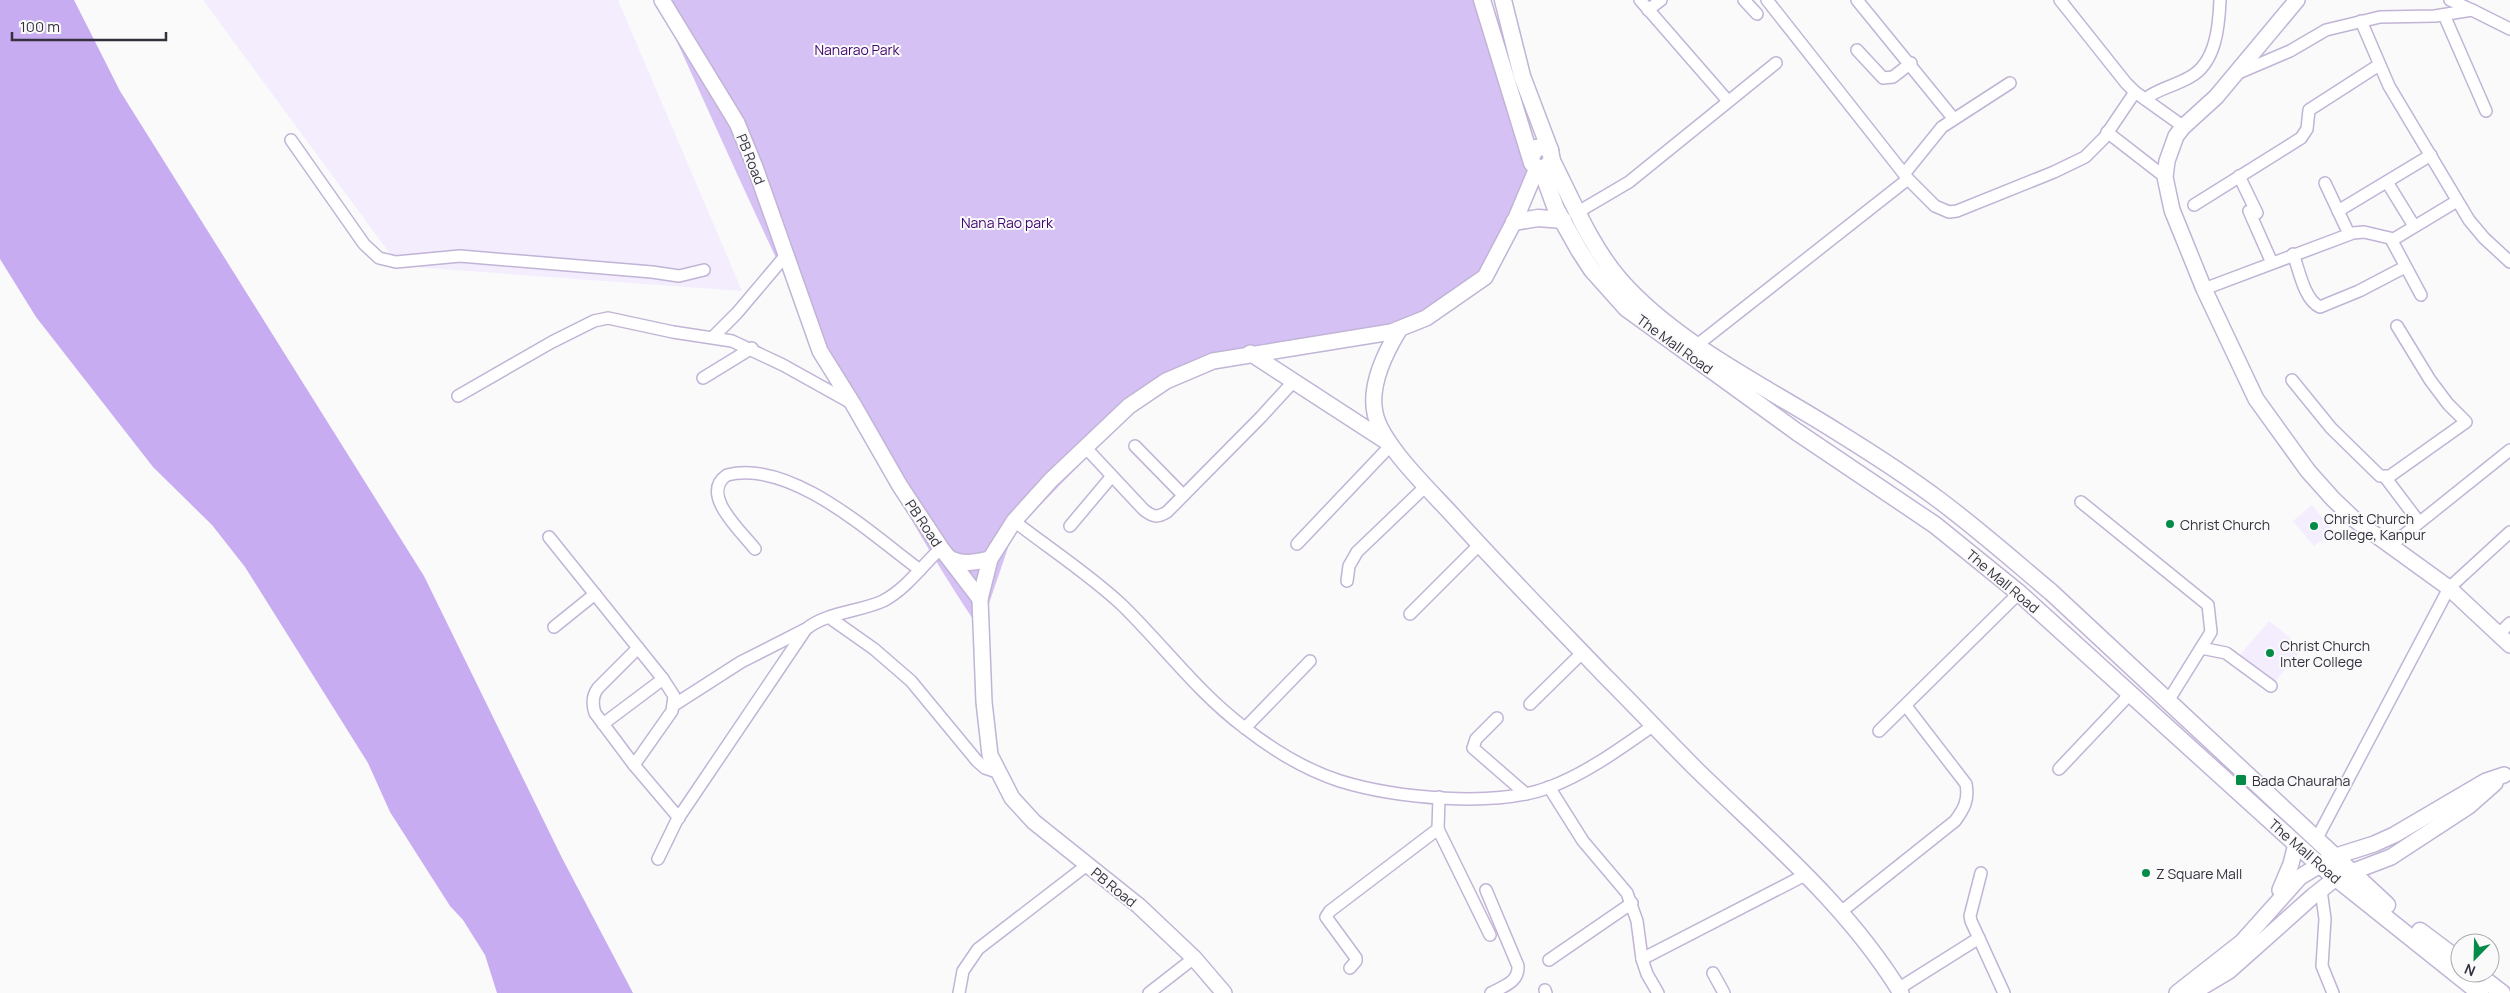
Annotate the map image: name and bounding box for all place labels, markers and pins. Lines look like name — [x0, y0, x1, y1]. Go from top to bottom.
place label: Christ Church College, Kanpur — [2324, 509, 2426, 544]
place label: Christ Church — [2180, 515, 2270, 534]
marker: Christ Church — [2164, 518, 2176, 530]
marker: Christ Church College, Kanpur — [2308, 520, 2320, 532]
place label: Christ Church Inter College — [2280, 636, 2370, 671]
marker: Christ Church Inter College — [2264, 647, 2276, 659]
place label: Bada Chauraha — [2252, 771, 2350, 790]
marker: Bada Chauraha — [2234, 773, 2248, 787]
place label: Z Square Mall — [2156, 864, 2242, 883]
marker: Z Square Mall — [2140, 867, 2152, 879]

